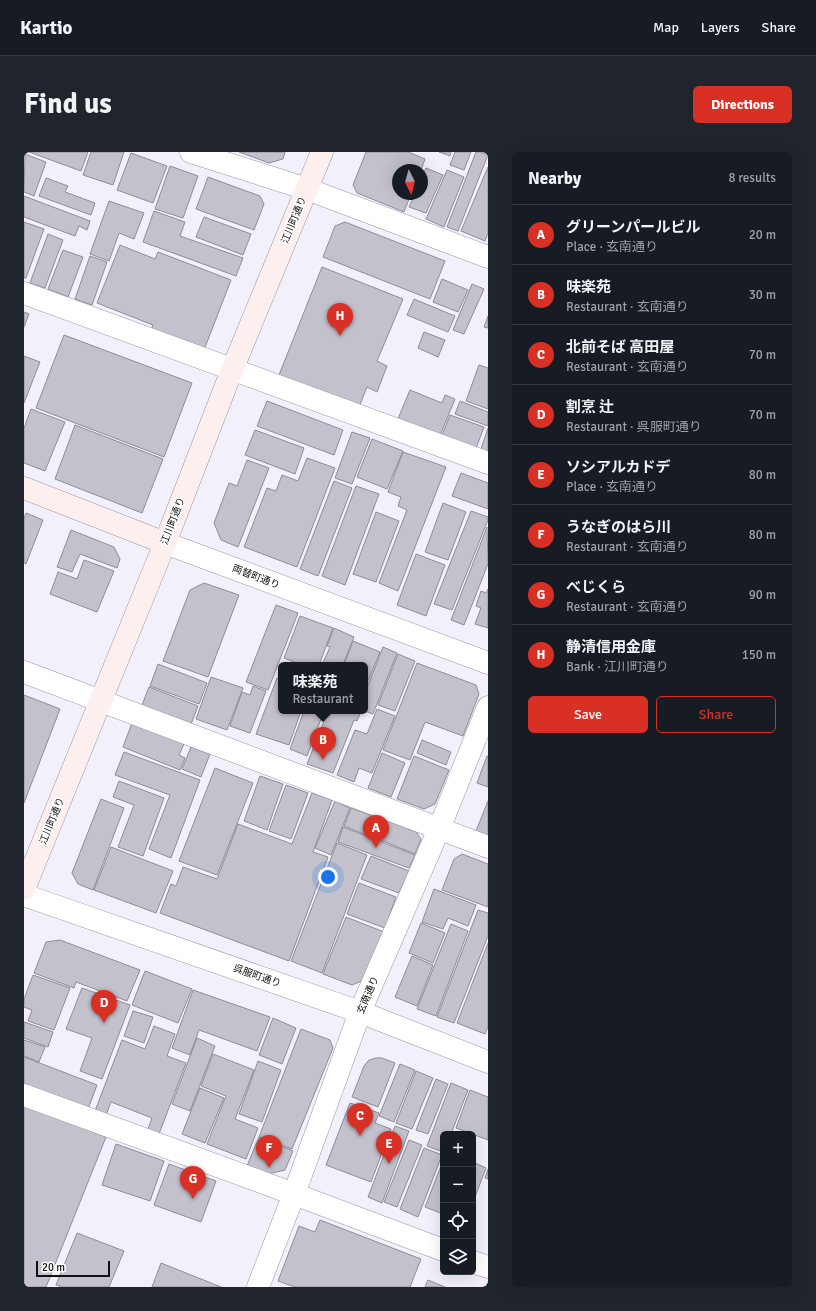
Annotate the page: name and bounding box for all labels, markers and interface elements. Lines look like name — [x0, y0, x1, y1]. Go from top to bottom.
text: Kartio — [20, 16, 73, 40]
text: Map — [653, 19, 679, 36]
text: Layers — [701, 19, 740, 36]
text: Share — [762, 19, 796, 36]
button: Directions — [693, 86, 792, 123]
text: Find us — [24, 87, 112, 121]
north arrow — [392, 164, 428, 200]
text: Nearby — [528, 168, 581, 189]
text: 8 results — [728, 170, 776, 186]
street label: 江川町通り — [279, 195, 309, 245]
text: グリーンパールビル — [566, 218, 700, 236]
text: A — [537, 227, 545, 243]
text: 20 m — [749, 227, 776, 243]
text: Place · 玄南通り — [566, 239, 658, 255]
text: 味楽苑 — [566, 278, 611, 296]
text: B — [537, 287, 545, 303]
text: 30 m — [749, 287, 776, 303]
text: Restaurant · 玄南通り — [566, 299, 689, 315]
pin: H — [327, 303, 353, 336]
text: 北前そば 高田屋 — [566, 338, 674, 356]
text: C — [537, 347, 545, 363]
text: 70 m — [749, 347, 776, 363]
text: Restaurant · 玄南通り — [566, 359, 689, 375]
text: 割烹 辻 — [566, 398, 614, 416]
text: D — [537, 407, 545, 423]
text: 70 m — [749, 407, 776, 423]
text: Restaurant · 呉服町通り — [566, 419, 702, 435]
text: ソシアルカドデ — [566, 458, 670, 476]
text: E — [537, 467, 545, 483]
text: 80 m — [749, 467, 776, 483]
text: Place · 玄南通り — [566, 479, 658, 495]
street label: 江川町通り — [158, 496, 188, 546]
text: うなぎのはら川 — [566, 518, 671, 536]
text: F — [538, 527, 544, 543]
text: 80 m — [749, 527, 776, 543]
text: Restaurant · 玄南通り — [566, 539, 689, 555]
street label: 両替町通り — [231, 562, 281, 592]
text: べじくら — [566, 578, 626, 596]
text: G — [537, 587, 545, 603]
text: 90 m — [749, 587, 776, 603]
text: Restaurant · 玄南通り — [566, 599, 689, 615]
text: 静清信用金庫 — [566, 638, 656, 656]
text: H — [537, 647, 545, 663]
text: 150 m — [742, 647, 776, 663]
text: Bank · 江川町通り — [566, 659, 669, 675]
popup — [278, 662, 368, 714]
text: 味楽苑 — [292, 673, 338, 691]
text: Restaurant — [292, 691, 354, 707]
button: Save — [528, 696, 648, 733]
button: Share — [656, 696, 776, 733]
pin: B — [310, 727, 336, 760]
street label: 江川町通り — [37, 796, 67, 846]
pin: A — [363, 815, 389, 848]
your location — [318, 867, 338, 887]
street label: 呉服町通り — [231, 962, 283, 990]
street label: 玄南通り — [355, 974, 381, 1016]
pin: D — [91, 990, 117, 1023]
pin: C — [347, 1103, 373, 1136]
pin: E — [376, 1131, 402, 1164]
map controls — [440, 1131, 476, 1275]
button: + — [440, 1131, 476, 1167]
pin: F — [256, 1135, 282, 1168]
pin: G — [180, 1166, 206, 1199]
button: − — [440, 1167, 476, 1203]
button: locate — [440, 1203, 476, 1239]
button: layers — [440, 1239, 476, 1275]
scale bar — [36, 1259, 110, 1278]
text: 20 m — [42, 1261, 65, 1274]

